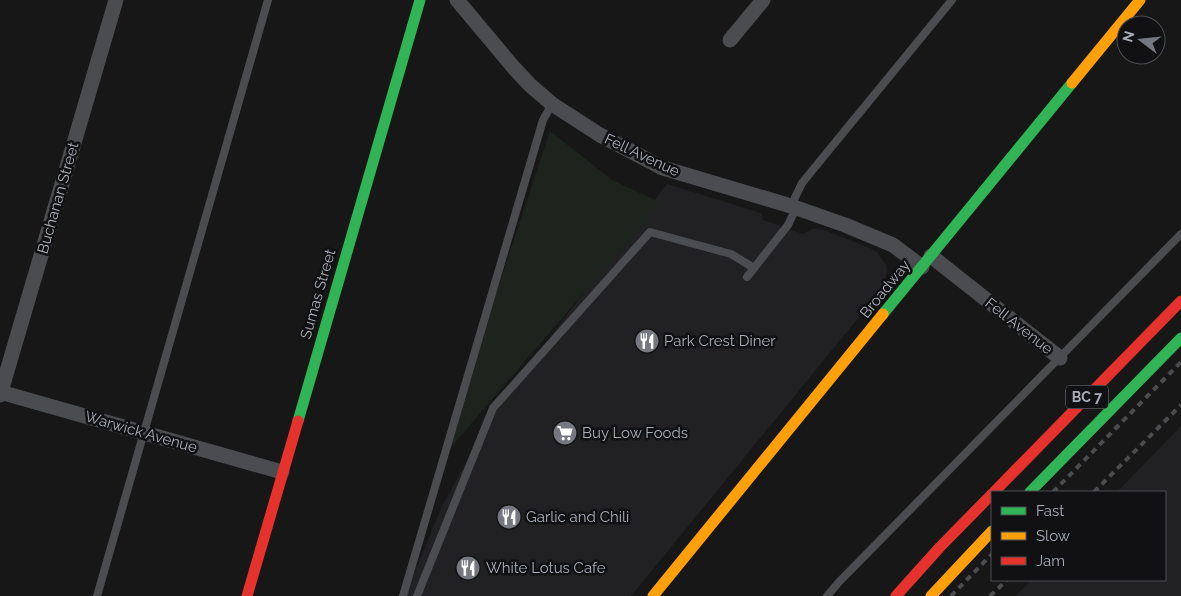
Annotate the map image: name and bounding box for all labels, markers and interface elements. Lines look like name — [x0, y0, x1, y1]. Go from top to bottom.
north arrow — [1116, 15, 1166, 65]
text: N — [1119, 29, 1138, 44]
street label: Fell Avenue — [602, 130, 683, 180]
street label: Buchanan Street — [33, 140, 83, 256]
street label: Sumas Street — [297, 247, 339, 341]
street label: Broadway — [856, 256, 914, 322]
street label: Fell Avenue — [982, 294, 1057, 358]
restaurant icon: Park Crest Diner — [634, 328, 660, 354]
place label: Park Crest Diner — [664, 332, 776, 350]
road number: BC 7 — [1066, 386, 1108, 408]
street label: Warwick Avenue — [83, 407, 199, 457]
supermarket icon: Buy Low Foods — [552, 420, 578, 446]
place label: Buy Low Foods — [582, 424, 688, 442]
legend — [991, 491, 1166, 581]
text: Fast — [1036, 502, 1064, 520]
restaurant icon: Garlic and Chili — [496, 504, 522, 530]
place label: Garlic and Chili — [526, 508, 629, 526]
text: Slow — [1036, 527, 1070, 545]
text: Jam — [1036, 552, 1065, 570]
restaurant icon: White Lotus Cafe — [455, 555, 481, 581]
place label: White Lotus Cafe — [486, 559, 606, 577]

